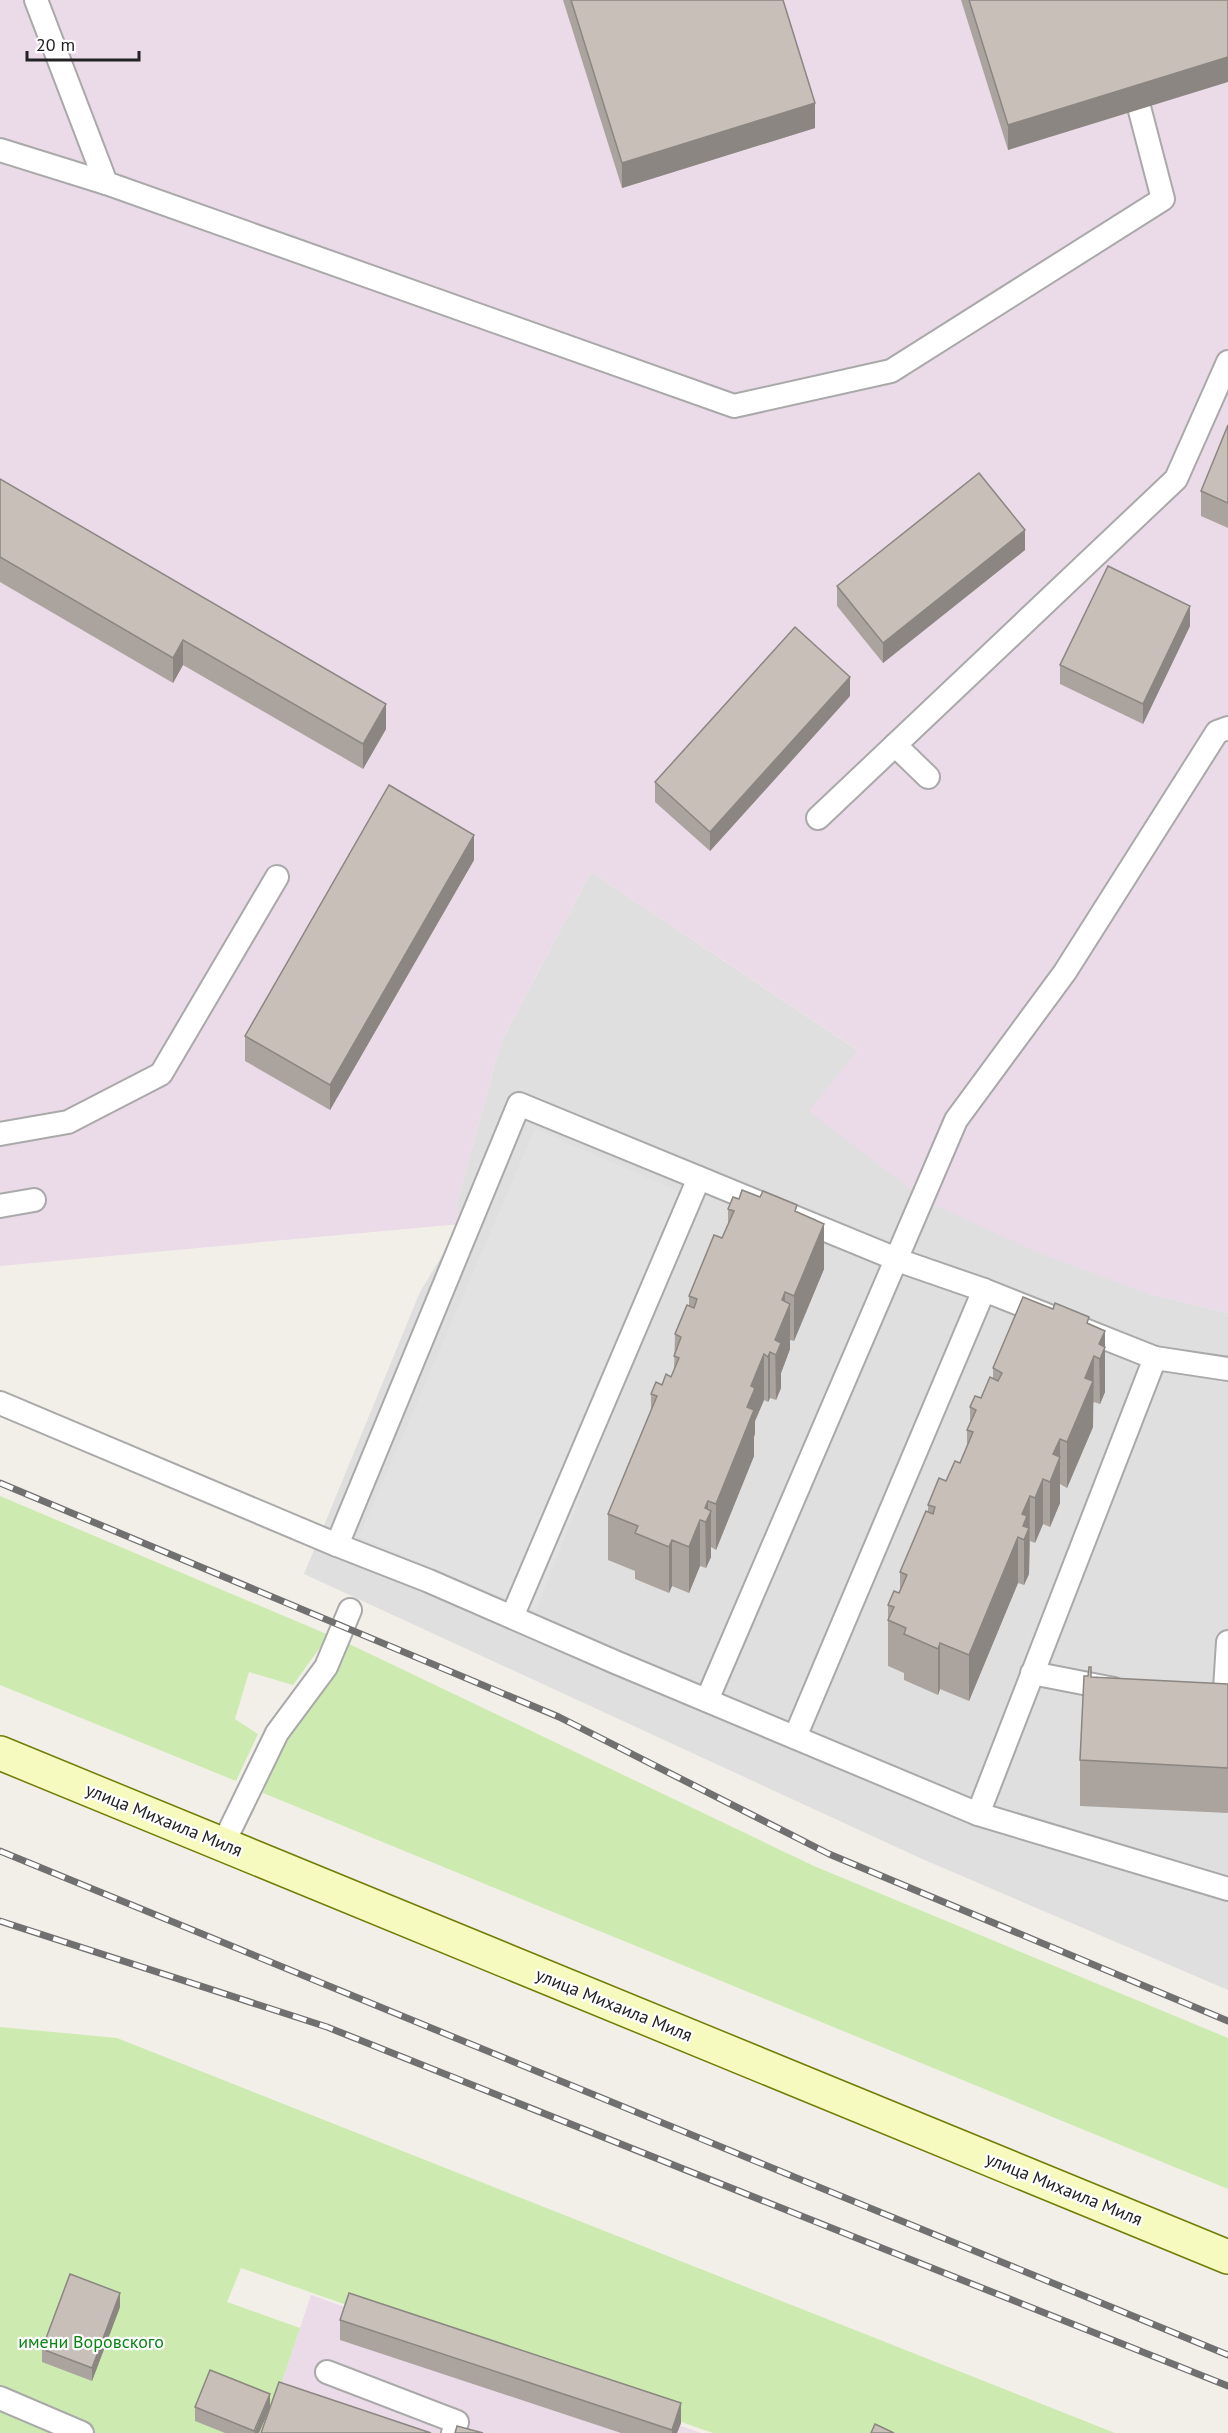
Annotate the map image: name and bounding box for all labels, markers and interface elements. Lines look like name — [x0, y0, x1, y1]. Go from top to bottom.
scale bar — [27, 24, 140, 62]
text: 20 m — [36, 33, 75, 56]
street label: улица Михаила Миля — [82, 1778, 246, 1862]
street label: улица Михаила Миля — [532, 1963, 696, 2047]
street label: улица Михаила Миля — [982, 2147, 1146, 2231]
park label: имени Воровского — [18, 2330, 164, 2353]

